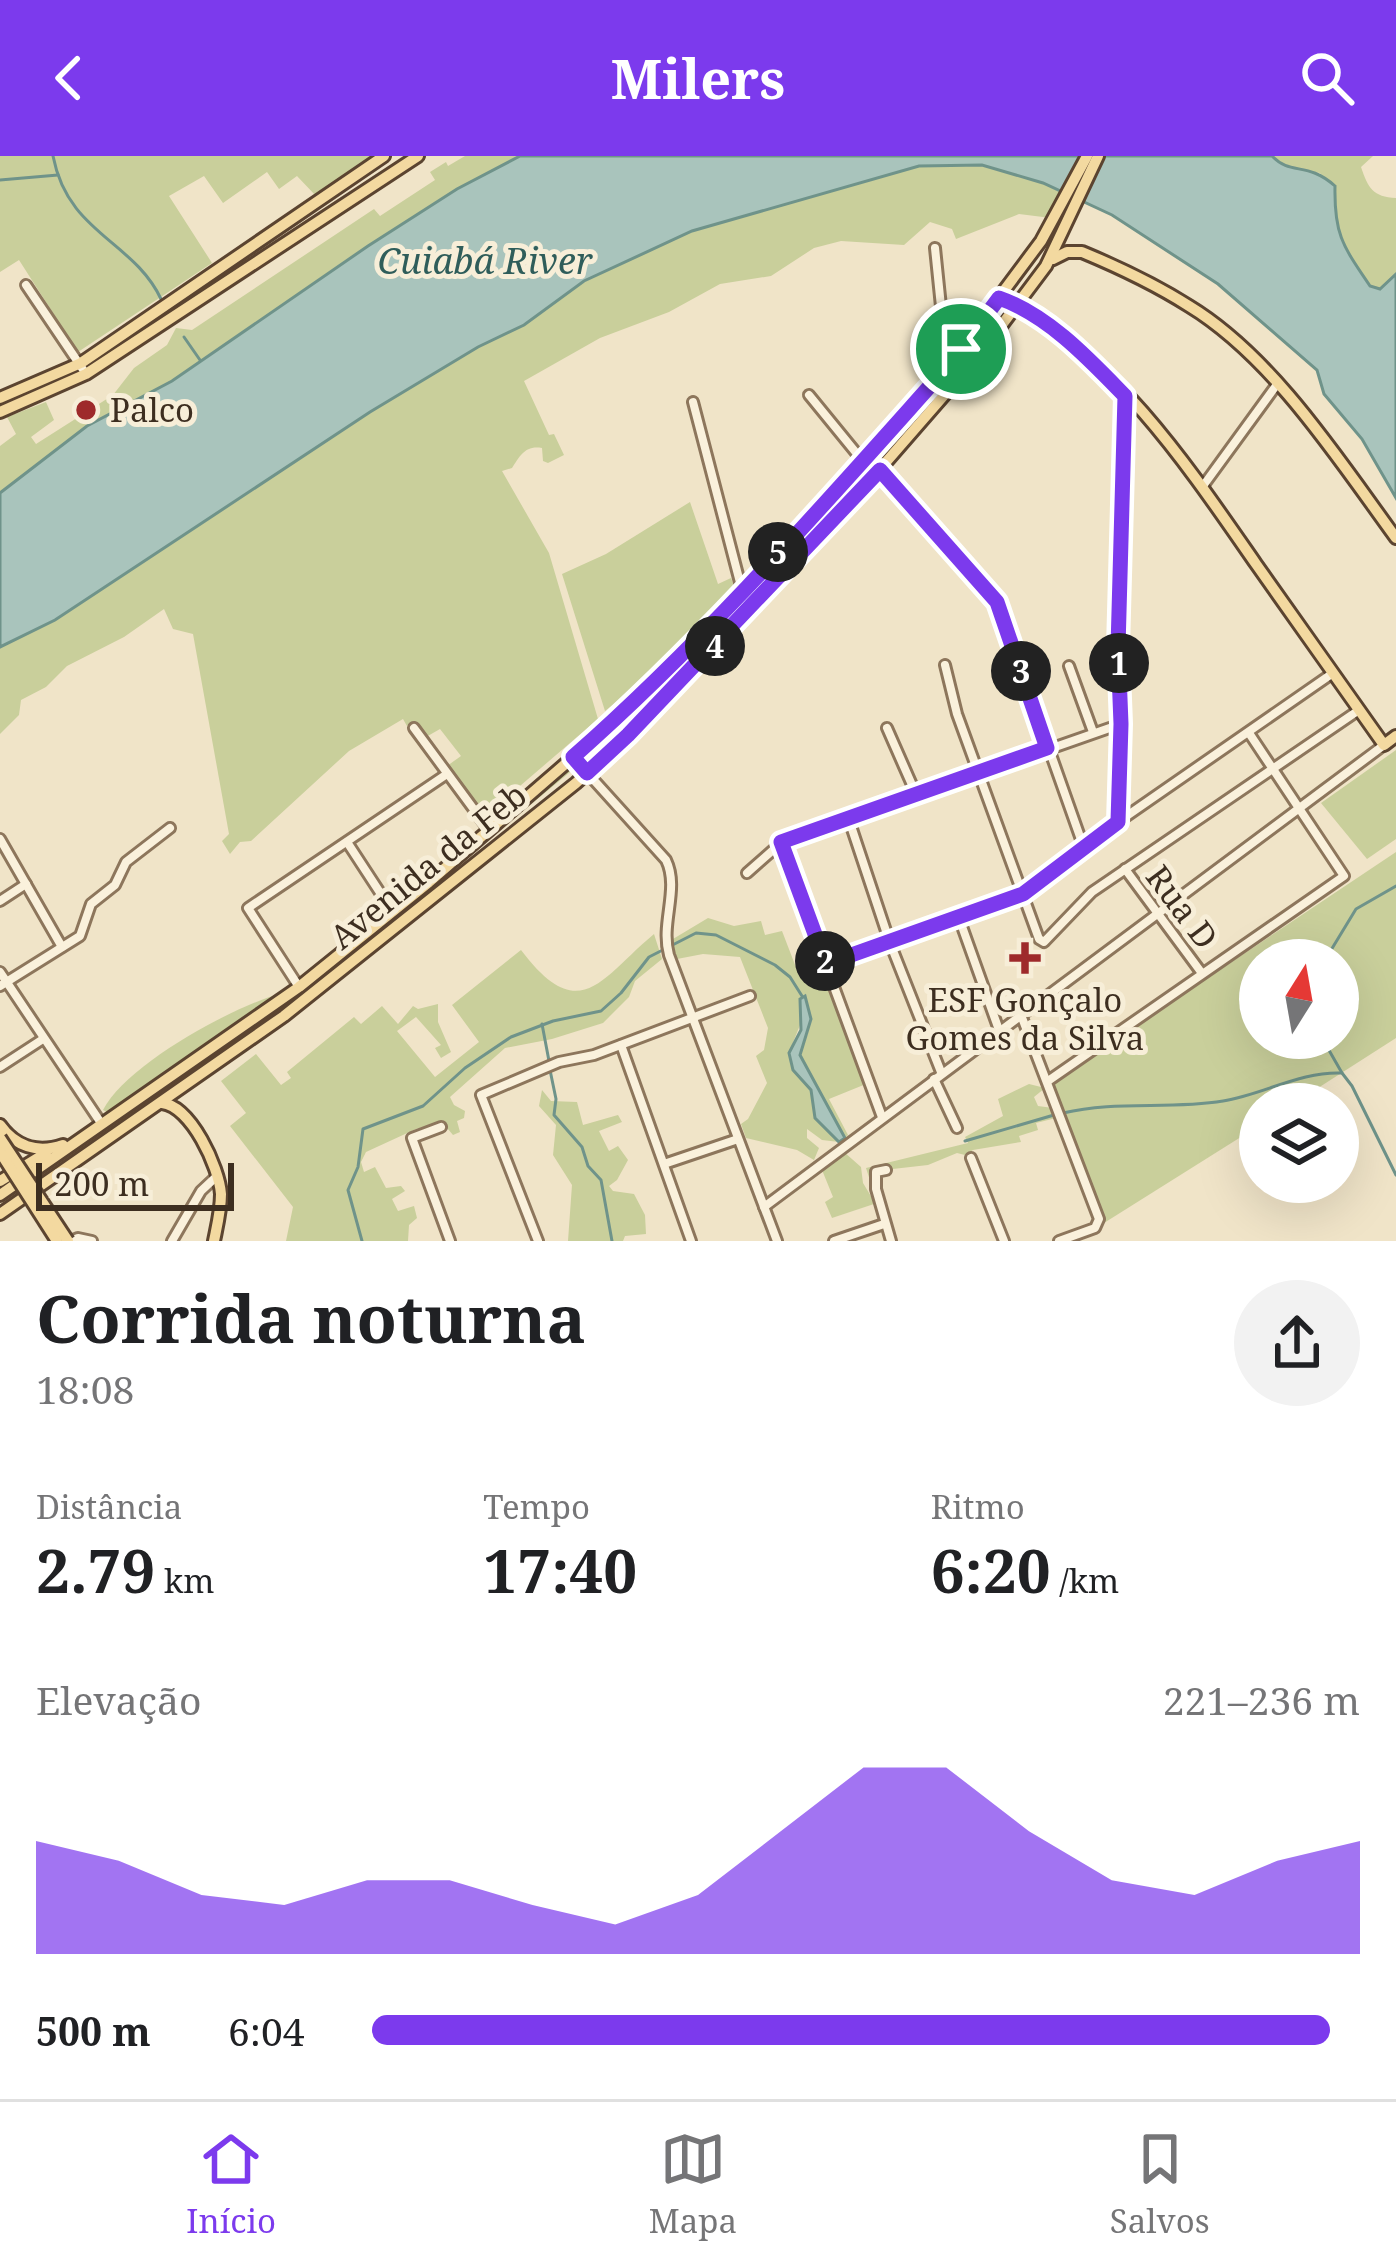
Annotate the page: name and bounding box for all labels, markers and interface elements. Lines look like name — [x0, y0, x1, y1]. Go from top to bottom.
text: Milers — [611, 41, 785, 115]
icon: back — [36, 45, 102, 111]
icon: search — [1294, 45, 1360, 111]
water label: Cuiabá River — [377, 236, 594, 285]
pin — [910, 298, 1012, 400]
icon: arrive — [928, 316, 994, 382]
place label: Palco — [110, 387, 194, 432]
marker: Palco — [73, 397, 99, 423]
pin: 5 — [748, 522, 808, 582]
text: 5 — [769, 529, 787, 574]
pin: 4 — [685, 616, 745, 676]
text: 4 — [706, 623, 724, 668]
pin: 1 — [1089, 633, 1149, 693]
text: 1 — [1110, 640, 1128, 685]
pin: 3 — [991, 641, 1051, 701]
text: 3 — [1012, 648, 1030, 693]
street label: Avenida da Feb — [320, 772, 535, 959]
street label: Rua D — [1136, 856, 1229, 958]
pin: 2 — [795, 931, 855, 991]
text: 2 — [816, 938, 834, 983]
north arrow — [1239, 939, 1359, 1059]
map controls — [1239, 939, 1359, 1203]
marker: ESF Gonçalo Gomes da Silva — [1009, 942, 1041, 974]
place label: ESF Gonçalo Gomes da Silva — [906, 977, 1144, 1060]
button: layers — [1239, 1083, 1359, 1203]
scale bar — [36, 1157, 234, 1210]
text: 200 m — [54, 1161, 149, 1206]
text: Corrida noturna — [36, 1272, 586, 1362]
button: share — [1234, 1280, 1360, 1406]
text: 18:08 — [36, 1362, 134, 1415]
text: Distância — [36, 1484, 182, 1529]
text: Tempo — [483, 1484, 590, 1529]
text: Ritmo — [931, 1484, 1025, 1529]
text: 2.79 — [36, 1529, 155, 1611]
text: 17:40 — [483, 1529, 637, 1611]
text: 6:20 — [931, 1529, 1051, 1611]
text: km — [155, 1558, 214, 1603]
text: /km — [1051, 1558, 1119, 1603]
text: Elevação — [36, 1673, 201, 1726]
text: 221–236 m — [1163, 1673, 1360, 1726]
text: 500 m — [36, 2004, 151, 2057]
text: 6:04 — [228, 2004, 305, 2057]
tab: Início — [186, 2126, 276, 2243]
tab: Mapa — [649, 2126, 737, 2243]
tab: Salvos — [1110, 2126, 1210, 2243]

